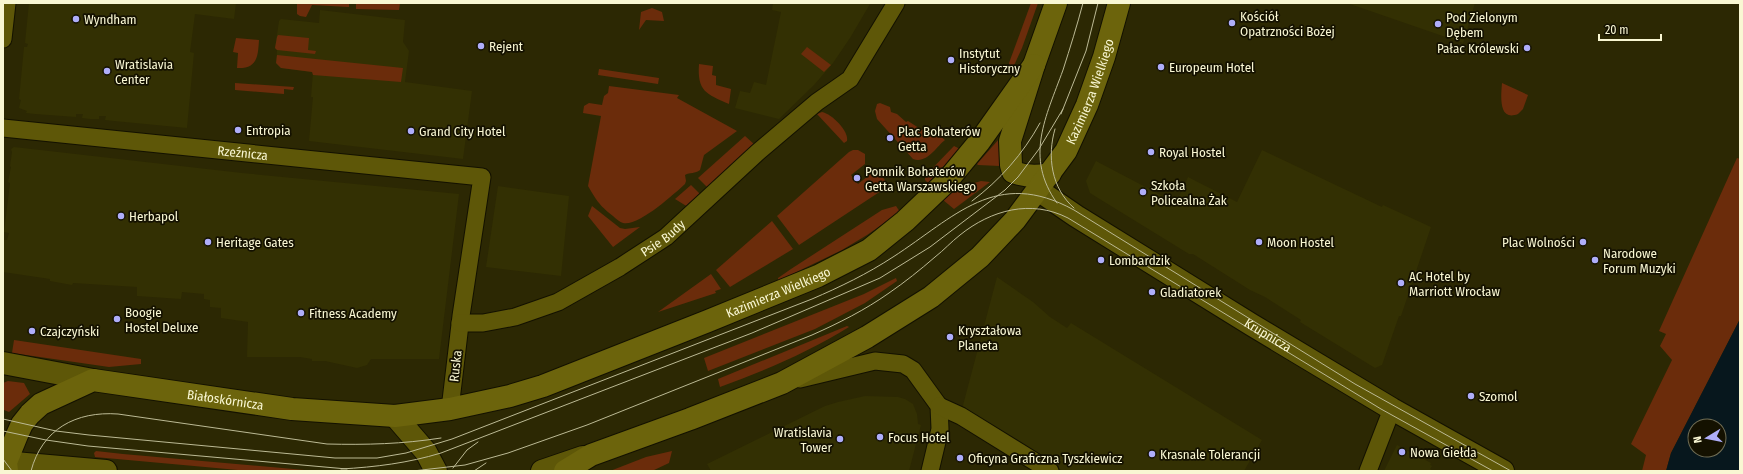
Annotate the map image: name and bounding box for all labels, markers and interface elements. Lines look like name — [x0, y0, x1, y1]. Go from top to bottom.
place label: Kościół Opatrzności Bożej — [1240, 9, 1335, 39]
place label: Pod Zielonym Dębem — [1446, 10, 1518, 40]
place label: Wyndham — [84, 12, 137, 27]
marker: Wyndham — [71, 14, 81, 24]
scale bar — [1599, 16, 1661, 42]
marker: Kościół Opatrzności Bożej — [1227, 18, 1237, 28]
marker: Pod Zielonym Dębem — [1433, 19, 1443, 29]
text: 20 m — [1605, 23, 1629, 37]
street label: Kazimierza Wielkiego — [1063, 37, 1117, 147]
place label: Rejent — [489, 39, 524, 54]
marker: Rejent — [476, 41, 486, 51]
place label: Pałac Królewski — [1437, 41, 1519, 56]
marker: Pałac Królewski — [1522, 43, 1532, 53]
place label: Instytut Historyczny — [959, 46, 1020, 76]
marker: Instytut Historyczny — [946, 55, 956, 65]
place label: Wratislavia Center — [115, 57, 173, 87]
place label: Europeum Hotel — [1169, 60, 1255, 75]
marker: Europeum Hotel — [1156, 62, 1166, 72]
marker: Wratislavia Center — [102, 66, 112, 76]
place label: Entropia — [246, 123, 291, 138]
place label: Grand City Hotel — [419, 124, 506, 139]
place label: Plac Bohaterów Getta — [898, 124, 981, 154]
marker: Entropia — [233, 125, 243, 135]
marker: Grand City Hotel — [406, 126, 416, 136]
marker: Plac Bohaterów Getta — [885, 133, 895, 143]
street label: Rzeźnicza — [217, 143, 269, 163]
place label: Royal Hostel — [1159, 145, 1226, 160]
marker: Royal Hostel — [1146, 147, 1156, 157]
place label: Pomnik Bohaterów Getta Warszawskiego — [865, 164, 976, 194]
marker: Pomnik Bohaterów Getta Warszawskiego — [852, 173, 862, 183]
place label: Szkoła Policealna Żak — [1151, 178, 1228, 208]
marker: Szkoła Policealna Żak — [1138, 187, 1148, 197]
place label: Herbapol — [129, 209, 179, 224]
marker: Herbapol — [116, 211, 126, 221]
street label: Psie Budy — [638, 216, 688, 260]
place label: Heritage Gates — [216, 235, 294, 250]
place label: Moon Hostel — [1267, 235, 1335, 250]
place label: Plac Wolności — [1502, 235, 1575, 250]
marker: Heritage Gates — [203, 237, 213, 247]
marker: Moon Hostel — [1254, 237, 1264, 247]
marker: Plac Wolności — [1578, 237, 1588, 247]
place label: Narodowe Forum Muzyki — [1603, 246, 1676, 276]
place label: Lombardzik — [1109, 253, 1171, 268]
marker: Lombardzik — [1096, 255, 1106, 265]
marker: Narodowe Forum Muzyki — [1590, 255, 1600, 265]
street label: Kazimierza Wielkiego — [724, 264, 833, 321]
place label: AC Hotel by Marriott Wrocław — [1409, 269, 1500, 299]
marker: AC Hotel by Marriott Wrocław — [1396, 278, 1406, 288]
place label: Gladiatorek — [1160, 285, 1222, 300]
marker: Gladiatorek — [1147, 287, 1157, 297]
place label: Boogie Hostel Deluxe — [125, 305, 198, 335]
place label: Fitness Academy — [309, 306, 397, 321]
marker: Fitness Academy — [296, 308, 306, 318]
marker: Boogie Hostel Deluxe — [112, 314, 122, 324]
street label: Krupnicza — [1242, 315, 1294, 355]
place label: Kryształowa Planeta — [958, 323, 1021, 353]
place label: Czajczyński — [40, 324, 99, 339]
marker: Czajczyński — [27, 326, 37, 336]
marker: Kryształowa Planeta — [945, 332, 955, 342]
street label: Ruska — [446, 350, 465, 383]
street label: Białoskórnicza — [186, 387, 265, 413]
place label: Szomol — [1479, 389, 1518, 404]
marker: Szomol — [1466, 391, 1476, 401]
north arrow — [1687, 418, 1727, 458]
place label: Wratislavia Tower — [774, 425, 832, 455]
place label: Focus Hotel — [888, 430, 950, 445]
marker: Focus Hotel — [875, 432, 885, 442]
marker: Wratislavia Tower — [835, 434, 845, 444]
text: N — [1691, 435, 1705, 444]
place label: Nowa Giełda — [1410, 445, 1477, 460]
place label: Krasnale Tolerancji — [1160, 447, 1260, 462]
marker: Nowa Giełda — [1397, 447, 1407, 457]
marker: Krasnale Tolerancji — [1147, 449, 1157, 459]
place label: Oficyna Graficzna Tyszkiewicz — [968, 451, 1122, 466]
marker: Oficyna Graficzna Tyszkiewicz — [955, 453, 965, 463]

